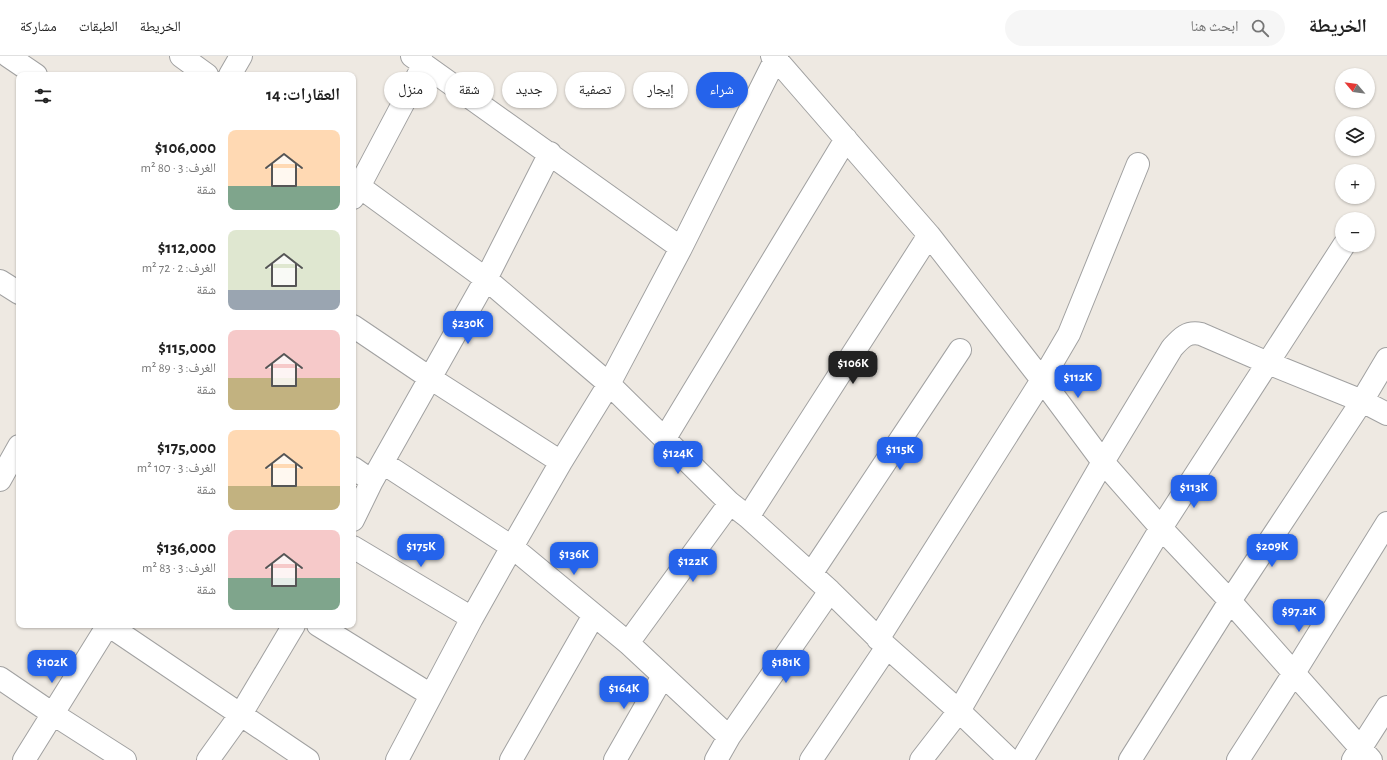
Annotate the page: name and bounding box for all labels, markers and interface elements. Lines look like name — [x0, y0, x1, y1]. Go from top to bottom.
search box — [1005, 10, 1285, 46]
icon: search — [1249, 17, 1271, 39]
text: الخريطة — [1309, 17, 1367, 36]
text: ابحث هنا — [1190, 19, 1239, 34]
text: مشاركة — [20, 20, 57, 34]
text: الطبقات — [79, 20, 118, 34]
text: الخريطة — [140, 20, 181, 34]
north arrow — [1335, 68, 1375, 108]
map controls — [1335, 68, 1375, 252]
chip: منزل — [384, 72, 437, 108]
chip: شقة — [445, 72, 494, 108]
chip: جديد — [502, 72, 557, 108]
chip: تصفية — [565, 72, 625, 108]
chip: إيجار — [633, 72, 688, 108]
chip: شراء — [696, 72, 748, 108]
icon: filters — [32, 85, 54, 107]
text: العقارات: 14 — [266, 86, 340, 103]
button: layers — [1335, 116, 1375, 156]
text: $106,000 — [155, 139, 216, 156]
icon: home — [260, 146, 308, 194]
text: الغرف: 3 · 80 m² — [141, 162, 216, 175]
button: + — [1335, 164, 1375, 204]
text: شقة — [197, 184, 216, 197]
button: − — [1335, 212, 1375, 252]
text: $112,000 — [158, 239, 216, 256]
icon: home — [260, 246, 308, 294]
text: الغرف: 2 · 72 m² — [142, 262, 216, 275]
text: شقة — [197, 284, 216, 297]
pin: $230K — [440, 311, 496, 345]
text: $230K — [452, 317, 484, 330]
text: $115,000 — [158, 339, 216, 356]
icon: home — [260, 346, 308, 394]
pin: $106K — [825, 351, 881, 385]
text: $106K — [837, 357, 869, 370]
text: الغرف: 3 · 89 m² — [141, 362, 216, 375]
pin: $112K — [1050, 365, 1106, 399]
text: $112K — [1064, 371, 1092, 384]
text: شقة — [197, 384, 216, 397]
pin: $115K — [872, 437, 928, 471]
text: $175,000 — [157, 439, 216, 456]
pin: $124K — [650, 441, 706, 475]
text: $115K — [886, 443, 914, 456]
icon: home — [260, 446, 308, 494]
text: $124K — [663, 447, 693, 460]
text: الغرف: 3 · 107 m² — [137, 462, 216, 475]
pin: $113K — [1166, 475, 1222, 509]
text: $113K — [1180, 481, 1208, 494]
text: شقة — [197, 484, 216, 497]
pin: $175K — [393, 534, 449, 568]
pin: $209K — [1244, 534, 1300, 568]
text: $136,000 — [156, 539, 216, 556]
text: $175K — [406, 540, 436, 553]
text: $209K — [1256, 540, 1288, 553]
pin: $136K — [546, 542, 602, 576]
icon: home — [260, 546, 308, 594]
text: $136K — [559, 548, 589, 561]
pin: $122K — [665, 549, 721, 583]
text: $122K — [678, 555, 708, 568]
text: الغرف: 3 · 83 m² — [142, 562, 216, 575]
text: شقة — [197, 584, 216, 597]
pin: $97.2K — [1266, 599, 1332, 633]
text: $97.2K — [1282, 605, 1316, 618]
pin: $102K — [24, 650, 80, 684]
pin: $181K — [758, 650, 814, 684]
text: $102K — [36, 656, 68, 669]
text: $181K — [771, 656, 801, 669]
pin: $164K — [596, 676, 652, 710]
text: $164K — [609, 682, 639, 695]

